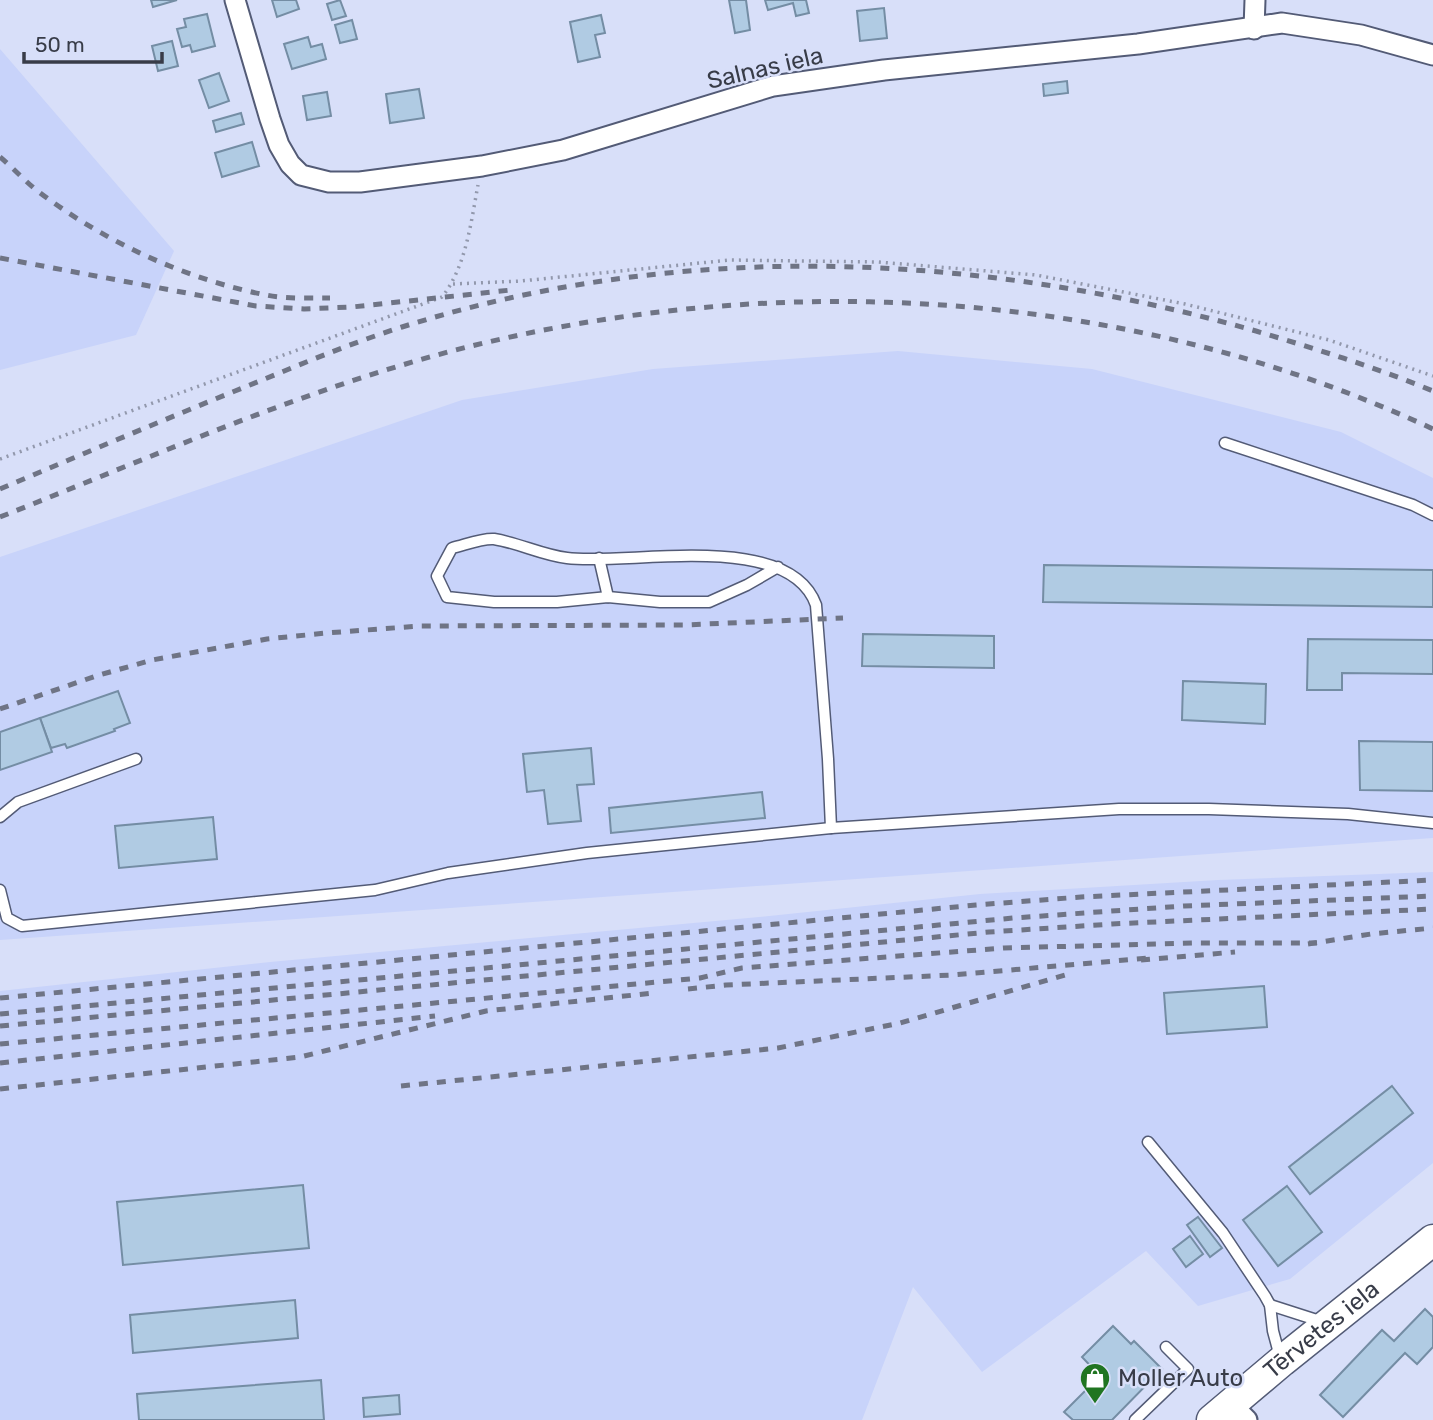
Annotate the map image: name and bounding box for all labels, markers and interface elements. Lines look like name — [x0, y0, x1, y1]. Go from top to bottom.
scale bar — [24, 21, 163, 65]
text: 50 m — [35, 32, 85, 57]
street label: Salnas iela — [704, 41, 826, 95]
street label: Tērvetes iela — [1258, 1275, 1385, 1384]
shop icon: Moller Auto — [1078, 1361, 1112, 1405]
place label: Moller Auto — [1118, 1364, 1243, 1392]

